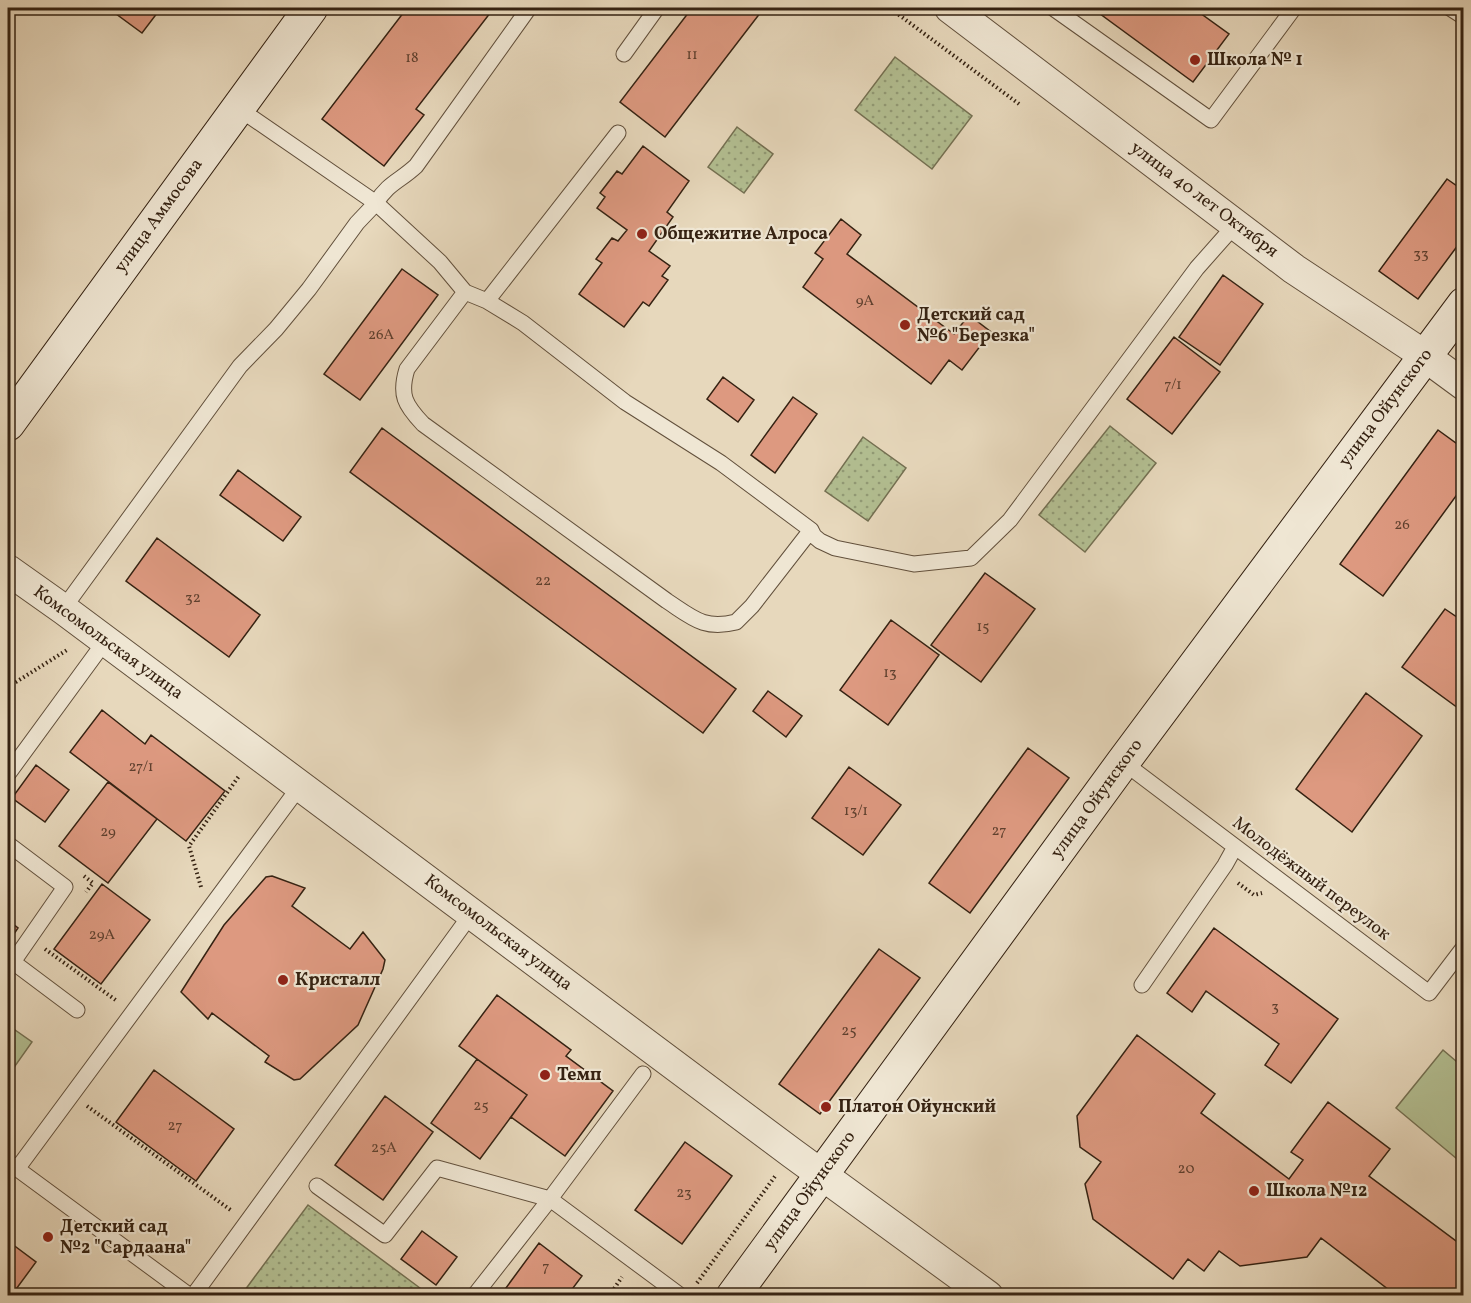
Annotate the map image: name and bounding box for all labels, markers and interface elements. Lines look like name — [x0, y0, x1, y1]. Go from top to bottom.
house number: 11 — [686, 45, 698, 66]
house number: 18 — [405, 48, 419, 69]
place label: Школа № 1 — [1207, 48, 1303, 73]
marker: Школа № 1 — [1188, 53, 1202, 67]
street label: улица 40 лет Октября — [1125, 136, 1283, 264]
street label: улица Аммосова — [109, 153, 209, 278]
place label: Общежитие Алроса — [654, 222, 828, 247]
marker: Общежитие Алроса — [635, 227, 649, 241]
house number: 33 — [1413, 244, 1429, 265]
house number: 9А — [856, 291, 875, 312]
place label: Детский сад №6 "Березка" — [917, 303, 1035, 349]
marker: Детский сад №6 "Березка" — [898, 318, 912, 332]
house number: 26А — [368, 325, 395, 346]
street label: улица Ойунского — [1333, 344, 1439, 472]
house number: 7/1 — [1164, 375, 1182, 396]
house number: 26 — [1394, 515, 1410, 536]
house number: 22 — [535, 571, 551, 592]
street label: Комсомольская улица — [28, 580, 188, 706]
house number: 32 — [185, 588, 201, 609]
house number: 15 — [976, 617, 990, 638]
house number: 13 — [883, 663, 897, 684]
street label: улица Ойунского — [1045, 734, 1149, 864]
house number: 27/1 — [128, 757, 154, 778]
house number: 13/1 — [844, 801, 868, 822]
street label: Молодёжный переулок — [1227, 811, 1396, 947]
house number: 27 — [992, 821, 1006, 842]
house number: 29 — [100, 822, 116, 843]
street label: Комсомольская улица — [419, 869, 577, 997]
house number: 29А — [89, 925, 116, 946]
place label: Кристалл — [295, 968, 380, 993]
marker: Кристалл — [276, 973, 290, 987]
house number: 3 — [1271, 997, 1279, 1018]
house number: 25 — [841, 1021, 857, 1042]
place label: Темп — [557, 1063, 601, 1088]
marker: Темп — [538, 1068, 552, 1082]
place label: Платон Ойунский — [838, 1095, 996, 1120]
house number: 25 — [473, 1096, 489, 1117]
marker: Платон Ойунский — [819, 1100, 833, 1114]
house number: 27 — [168, 1116, 182, 1137]
street label: улица Ойунского — [758, 1126, 862, 1256]
house number: 25А — [371, 1138, 397, 1159]
house number: 20 — [1178, 1159, 1194, 1180]
place label: Школа №12 — [1266, 1179, 1367, 1204]
house number: 23 — [676, 1183, 692, 1204]
marker: Школа №12 — [1247, 1184, 1261, 1198]
place label: Детский сад №2 "Сардаана" — [60, 1215, 191, 1261]
marker: Детский сад №2 "Сардаана" — [41, 1230, 55, 1244]
house number: 7 — [542, 1257, 550, 1278]

